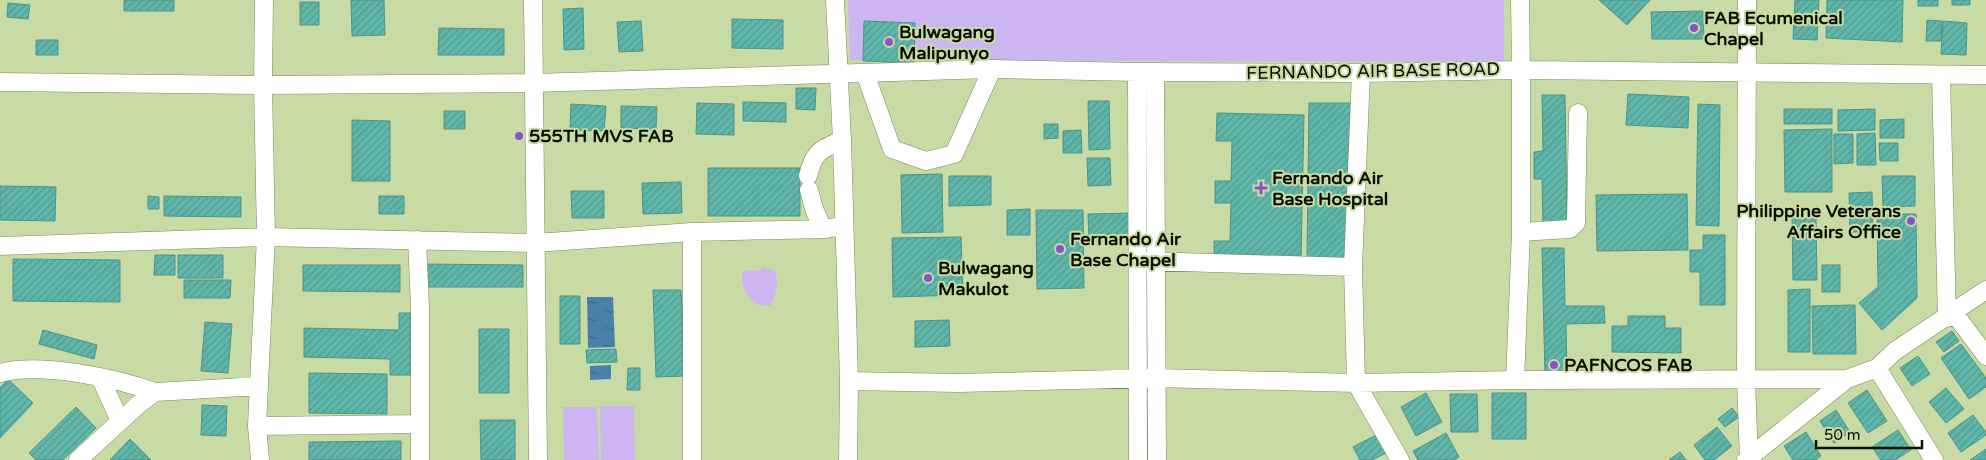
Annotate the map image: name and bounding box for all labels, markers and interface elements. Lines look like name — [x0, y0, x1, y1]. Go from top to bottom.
place label: FAB Ecumenical Chapel — [1704, 7, 1843, 50]
place label: Bulwagang Malipunyo — [899, 21, 995, 64]
marker: FAB Ecumenical Chapel — [1688, 22, 1700, 34]
marker: Bulwagang Malipunyo — [883, 36, 895, 48]
street label: FERNANDO AIR BASE ROAD — [1246, 58, 1500, 84]
place label: 555TH MVS FAB — [529, 125, 674, 147]
marker: 555TH MVS FAB — [513, 130, 525, 142]
place label: Fernando Air Base Hospital — [1272, 167, 1388, 210]
marker: Fernando Air Base Hospital — [1254, 181, 1268, 195]
place label: Philippine Veterans Affairs Office — [1736, 200, 1901, 243]
marker: Philippine Veterans Affairs Office — [1905, 215, 1917, 227]
place label: Fernando Air Base Chapel — [1070, 228, 1182, 271]
marker: Fernando Air Base Chapel — [1054, 243, 1066, 255]
place label: Bulwagang Makulot — [938, 257, 1034, 300]
marker: Bulwagang Makulot — [922, 272, 934, 284]
place label: PAFNCOS FAB — [1564, 354, 1693, 376]
marker: PAFNCOS FAB — [1548, 359, 1560, 371]
scale bar — [1816, 418, 1922, 450]
text: 50 m — [1824, 426, 1861, 444]

